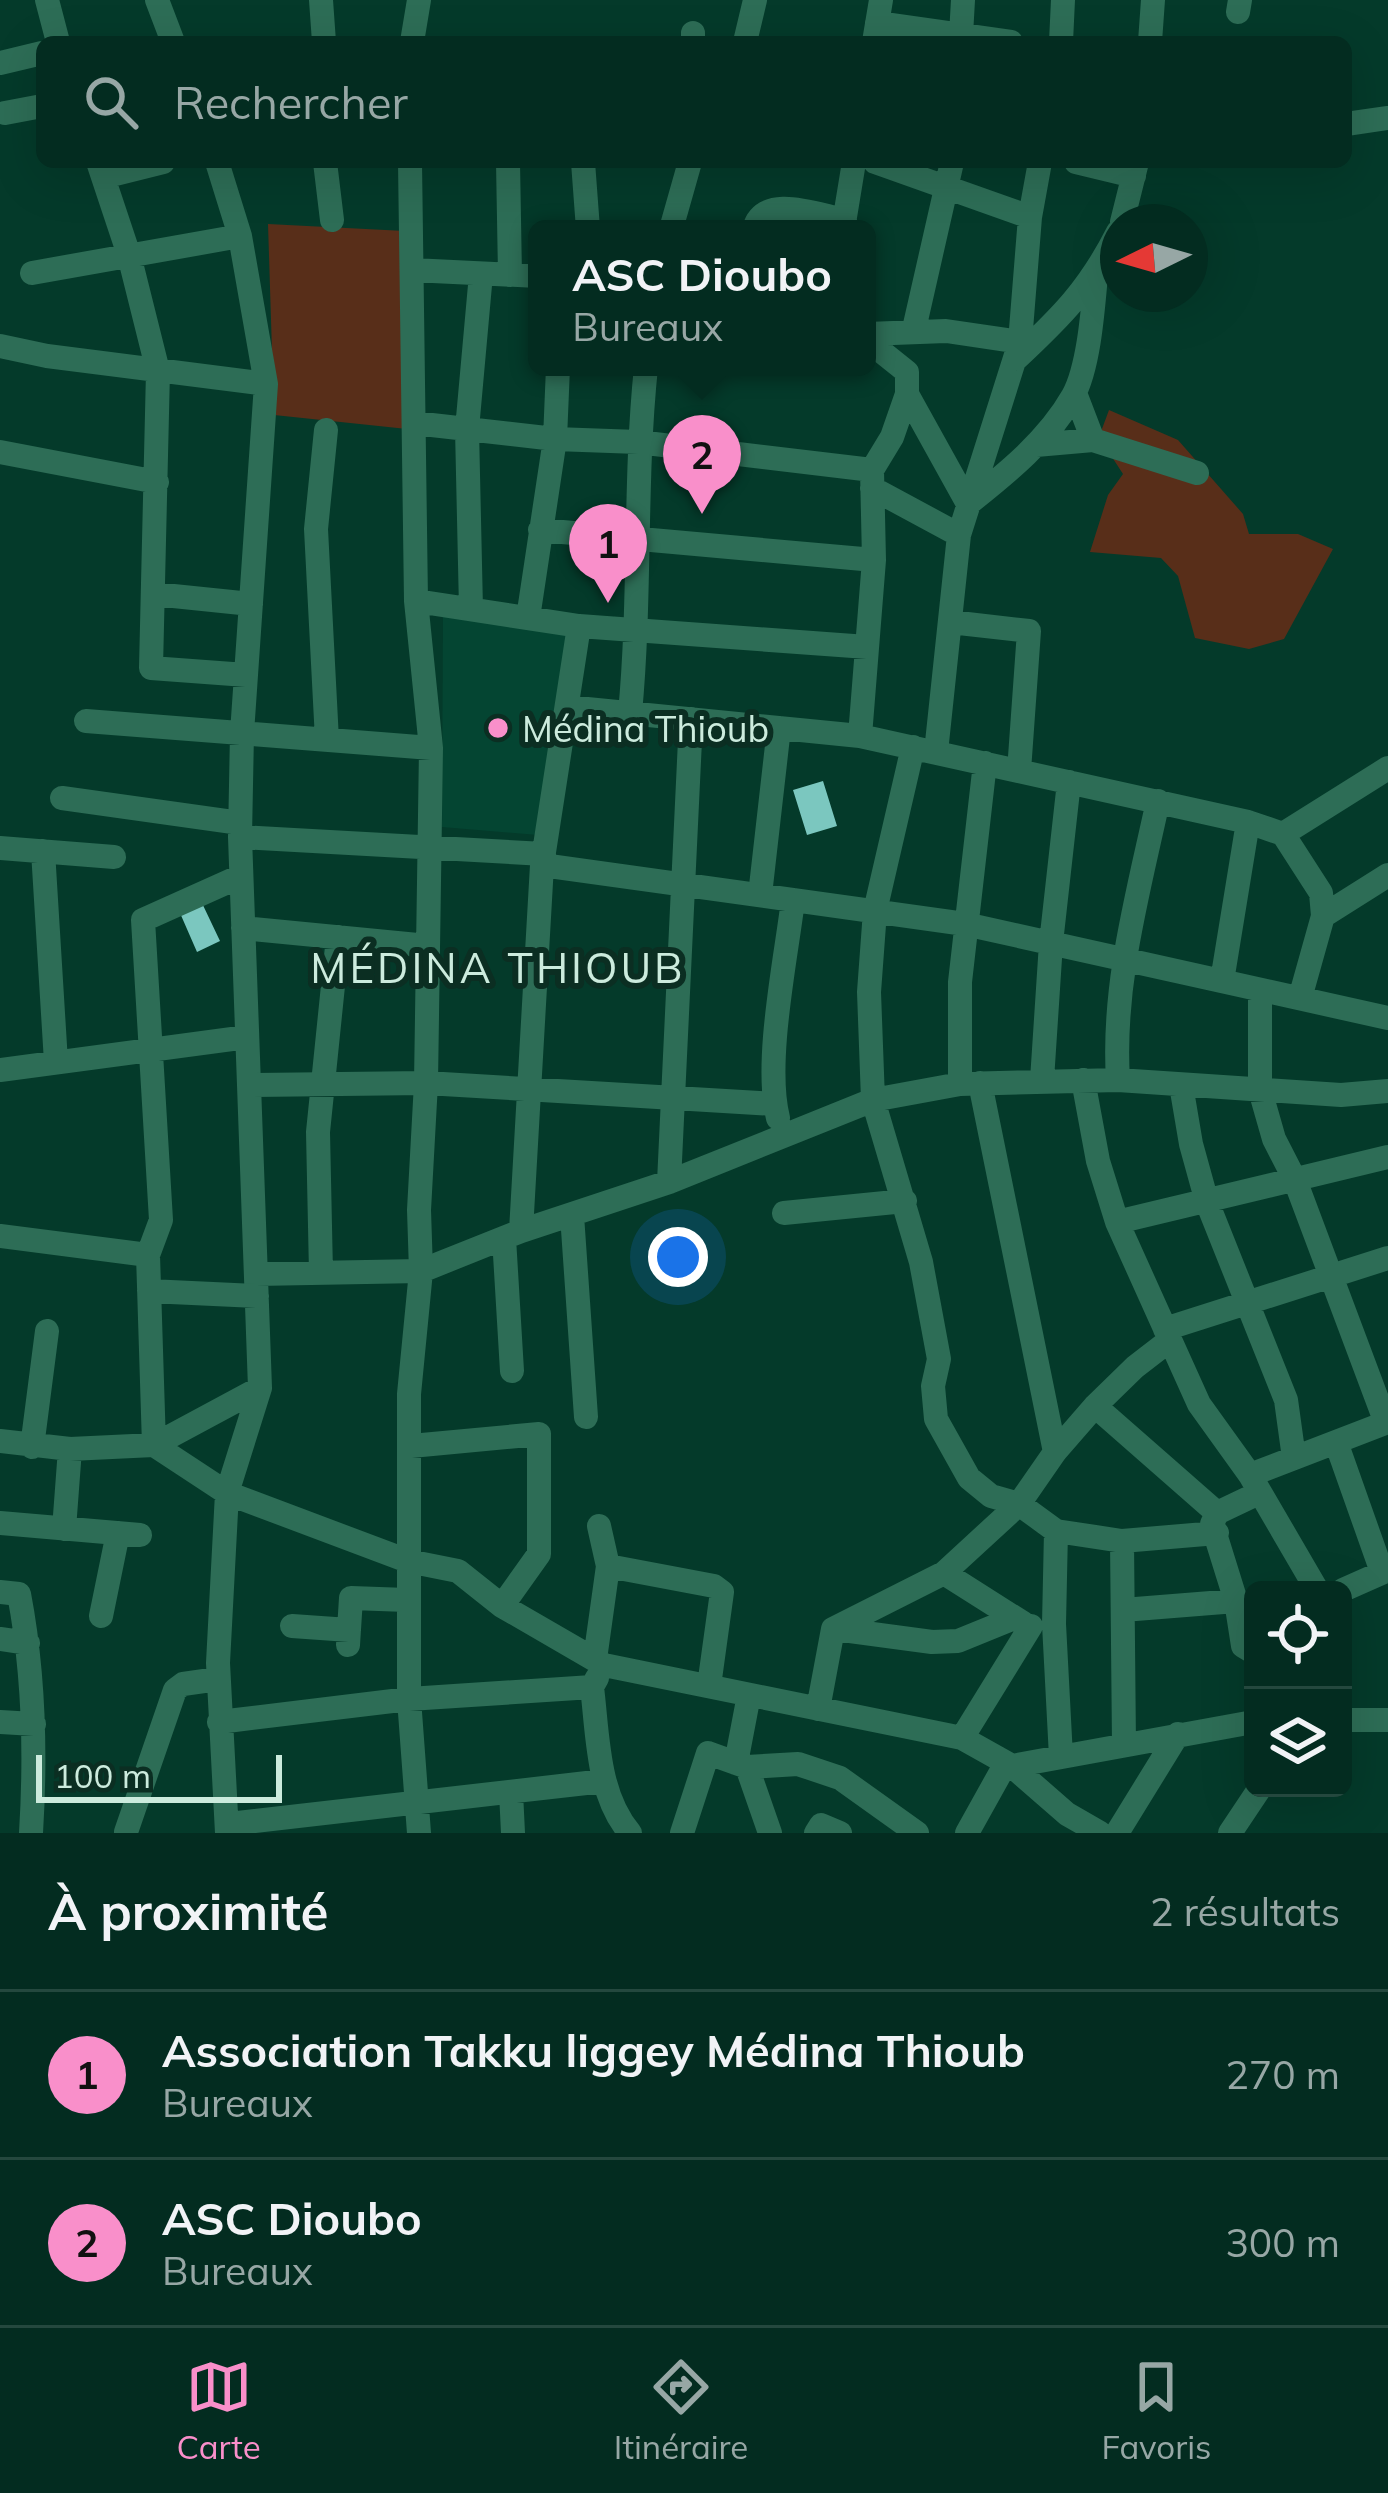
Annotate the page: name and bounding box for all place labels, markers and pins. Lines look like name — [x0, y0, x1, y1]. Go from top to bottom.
pin: 2 — [663, 415, 741, 514]
pin: 1 — [569, 504, 647, 603]
place label: Médina Thioub — [522, 706, 769, 751]
marker: Médina Thioub — [485, 715, 511, 741]

